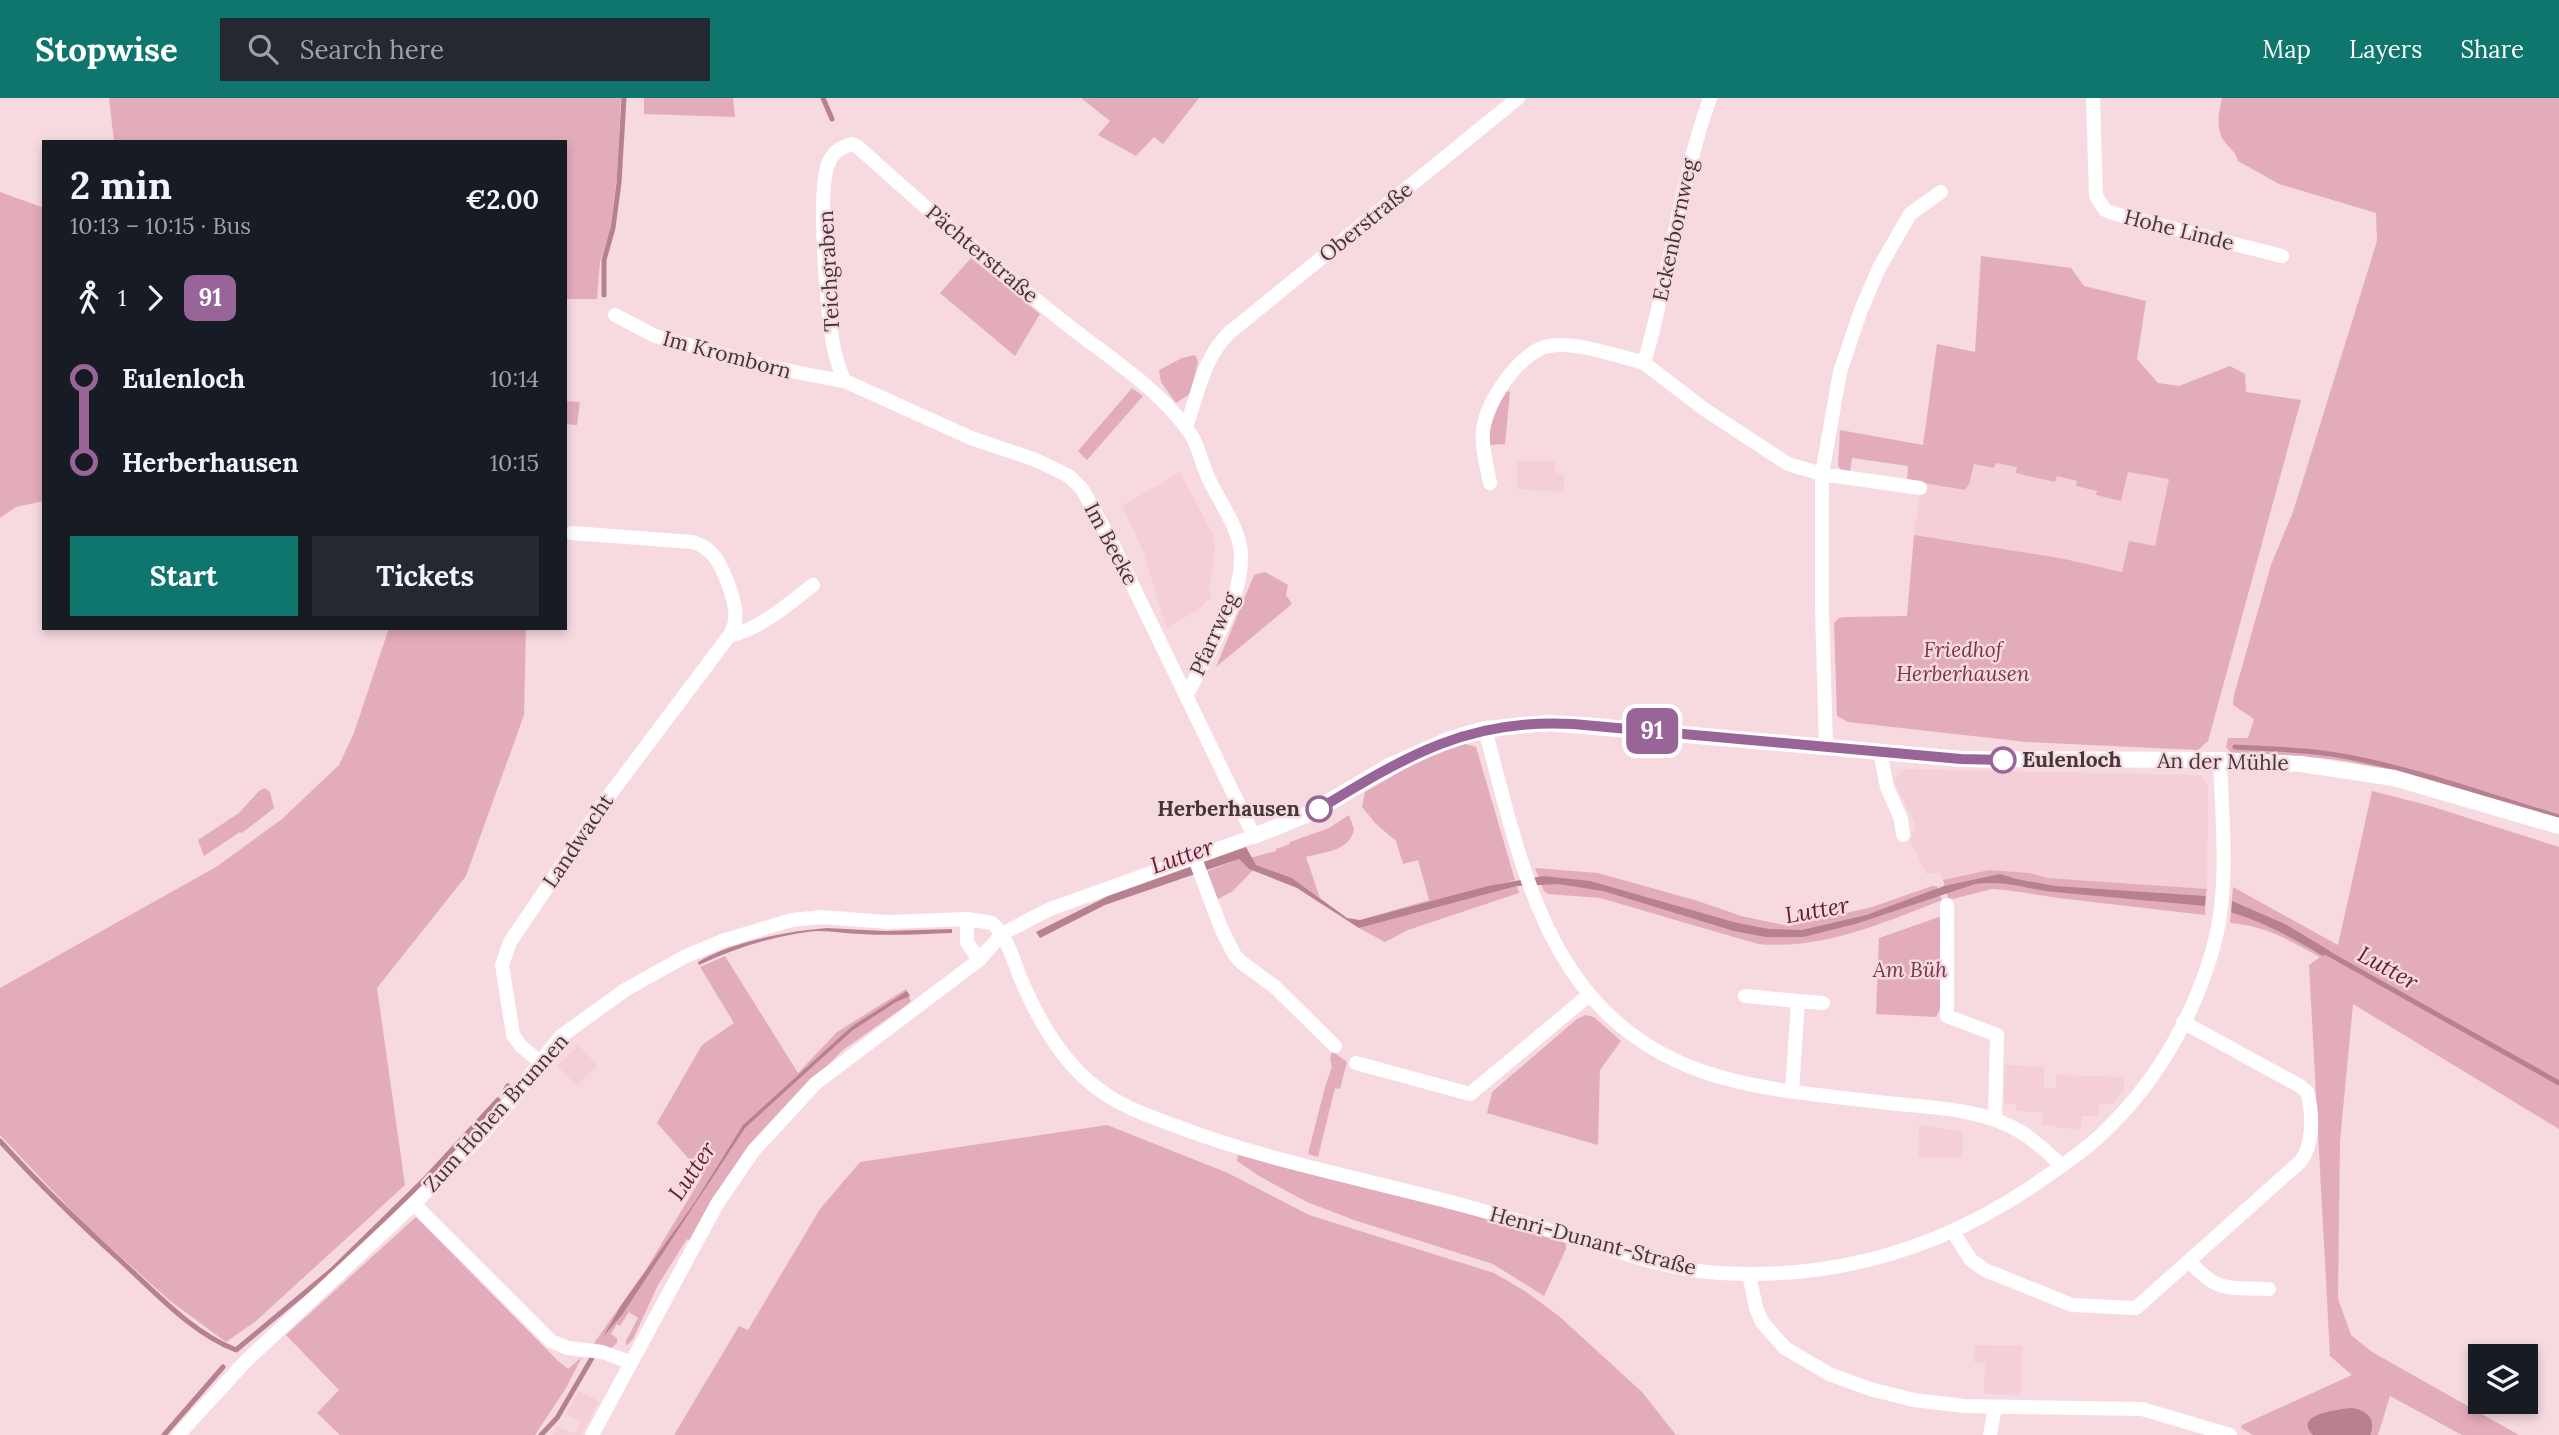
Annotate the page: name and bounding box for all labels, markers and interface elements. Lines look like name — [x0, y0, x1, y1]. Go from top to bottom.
search box — [220, 18, 710, 81]
text: Stopwise — [35, 28, 178, 70]
icon: search — [244, 30, 282, 68]
text: Search here — [300, 33, 444, 66]
text: Map — [2262, 34, 2311, 65]
text: Layers — [2349, 34, 2422, 65]
text: Share — [2460, 34, 2524, 65]
street label: Eckenbornweg — [1646, 156, 1703, 304]
text: 2 min — [70, 161, 172, 209]
street label: Oberstraße — [1313, 176, 1418, 268]
text: €2.00 — [465, 183, 539, 216]
street label: Pächterstraße — [920, 199, 1044, 309]
street label: Hohe Linde — [2121, 203, 2237, 256]
street label: Teichgraben — [812, 210, 845, 332]
text: 10:13 – 10:15 · Bus — [70, 211, 251, 240]
icon: walk — [70, 279, 108, 317]
icon: forward — [136, 279, 174, 317]
text: 91 — [198, 282, 222, 313]
text: 1 — [118, 283, 126, 312]
street label: Im Kromborn — [660, 324, 795, 385]
text: Eulenloch — [122, 362, 245, 395]
text: 10:14 — [490, 364, 539, 393]
text: Herberhausen — [122, 446, 299, 479]
text: 10:15 — [490, 448, 539, 477]
street label: Im Beeke — [1079, 498, 1144, 590]
button: Start — [70, 536, 298, 616]
button: Tickets — [312, 536, 539, 616]
street label: Pfarrweg — [1183, 588, 1244, 680]
park label: Friedhof Herberhausen — [1896, 636, 2030, 687]
line badge: 91 — [1620, 708, 1684, 754]
text: 91 — [1640, 715, 1664, 746]
place label: Eulenloch — [2022, 746, 2122, 773]
marker: Eulenloch — [1990, 747, 2016, 773]
street label: An der Mühle — [2156, 747, 2289, 776]
street label: Landwacht — [536, 788, 619, 893]
place label: Herberhausen — [1157, 795, 1300, 822]
marker: Herberhausen — [1306, 796, 1332, 822]
water label: Lutter — [1146, 831, 1218, 880]
water label: Lutter — [1782, 890, 1852, 929]
water label: Lutter — [2353, 939, 2424, 996]
park label: Am Büh — [1872, 956, 1947, 983]
street label: Zum Hohen Brunnen — [417, 1028, 574, 1198]
water label: Lutter — [661, 1135, 722, 1206]
street label: Henri-Dunant-Straße — [1487, 1200, 1699, 1281]
map controls — [2468, 1344, 2538, 1414]
button: layers — [2468, 1344, 2538, 1414]

